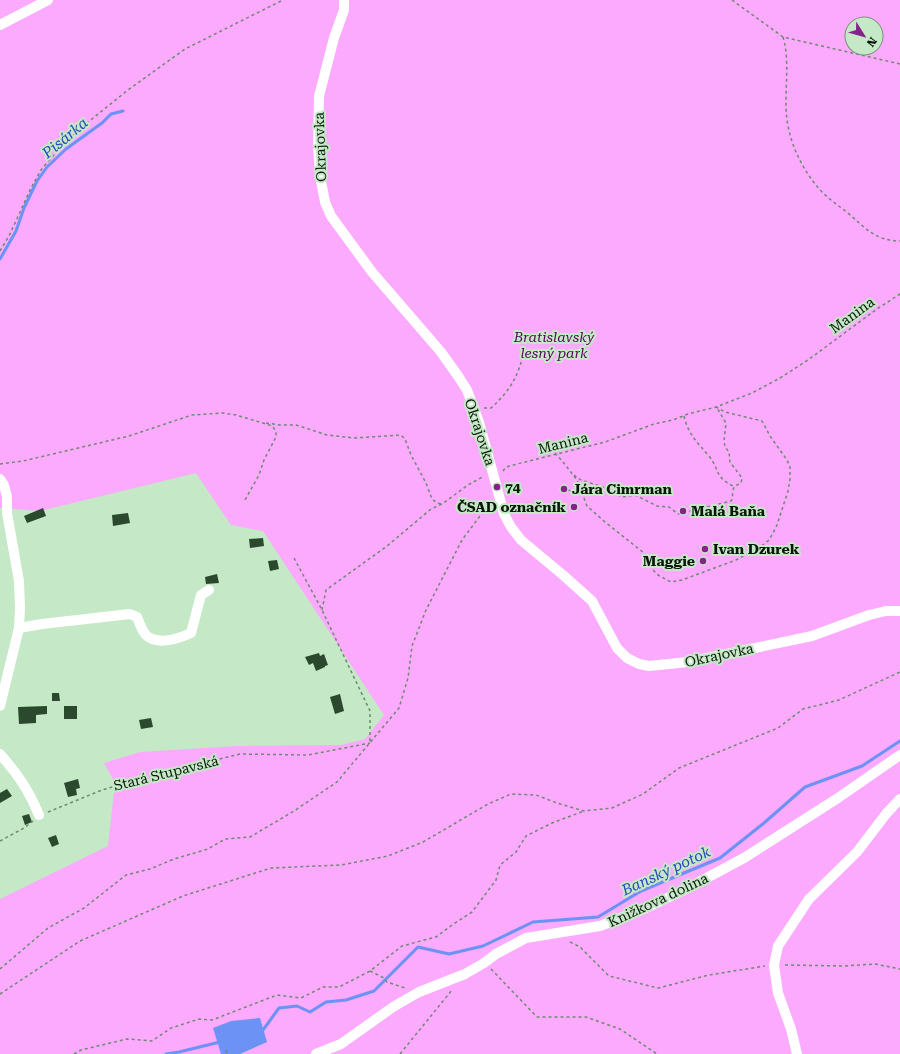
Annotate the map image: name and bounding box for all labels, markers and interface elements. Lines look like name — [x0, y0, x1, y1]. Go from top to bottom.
north arrow — [844, 16, 884, 56]
text: N — [864, 34, 879, 49]
street label: Okrajovka — [311, 111, 329, 182]
water label: Pisárka — [38, 114, 91, 163]
street label: Manina — [827, 293, 878, 336]
park label: Bratislavský lesný park — [513, 329, 595, 361]
street label: Okrajovka — [462, 396, 499, 468]
street label: Manina — [536, 429, 590, 457]
place label: 74 — [505, 479, 521, 495]
place label: Jára Cimrman — [572, 481, 672, 497]
marker: 74 — [492, 482, 502, 492]
marker: Jára Cimrman — [559, 484, 569, 494]
place label: ČSAD označník — [457, 499, 566, 515]
marker: ČSAD označník — [569, 502, 579, 512]
place label: Malá Baňa — [691, 503, 766, 519]
marker: Malá Baňa — [678, 506, 688, 516]
place label: Ivan Dzurek — [713, 541, 800, 557]
marker: Ivan Dzurek — [700, 544, 710, 554]
place label: Maggie — [643, 553, 695, 569]
marker: Maggie — [698, 556, 708, 566]
street label: Okrajovka — [683, 640, 755, 670]
street label: Stará Stupavská — [112, 752, 221, 794]
water label: Banský potok — [618, 842, 714, 900]
street label: Knižkova dolina — [605, 870, 711, 930]

